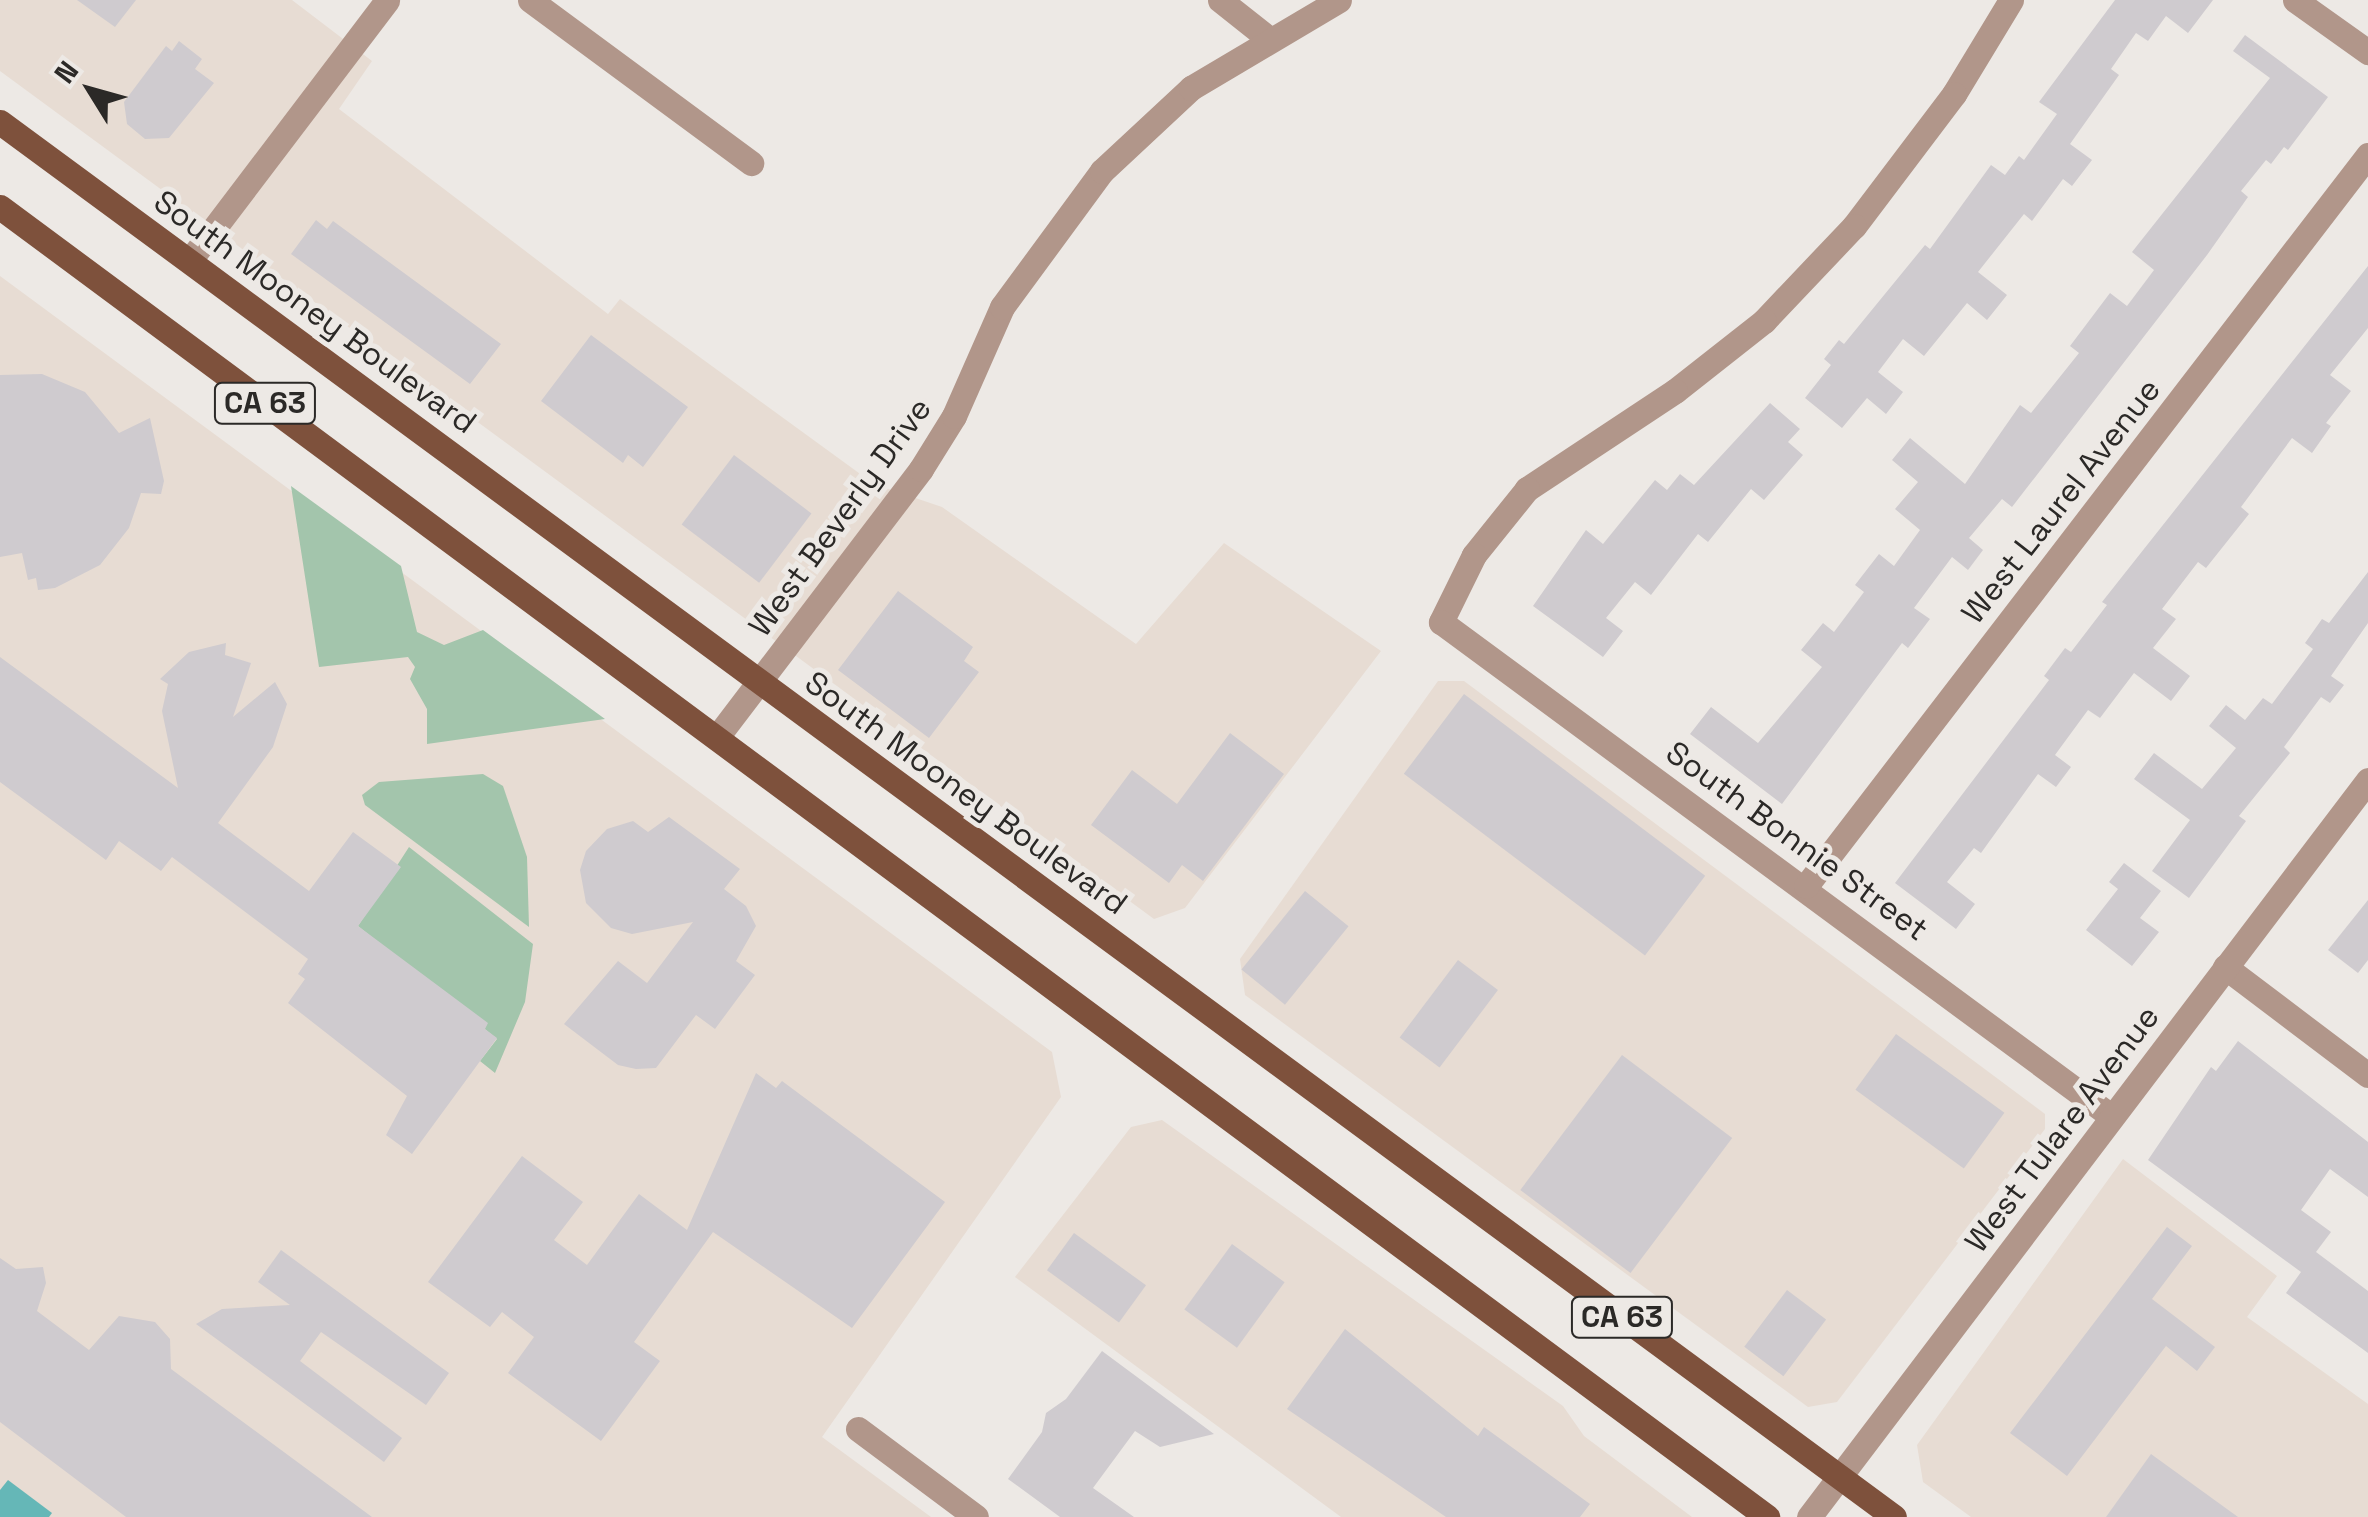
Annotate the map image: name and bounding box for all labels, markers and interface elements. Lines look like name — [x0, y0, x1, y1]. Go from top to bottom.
north arrow — [40, 40, 140, 140]
text: N — [46, 54, 86, 90]
street label: South Mooney Boulevard — [146, 182, 484, 442]
street label: West Laurel Avenue — [1953, 371, 2169, 631]
road number: CA 63 — [212, 378, 318, 428]
street label: West Beverly Drive — [741, 390, 939, 644]
street label: South Mooney Boulevard — [797, 663, 1135, 923]
street label: South Bonnie Street — [1658, 733, 1936, 949]
street label: West Tulare Avenue — [1956, 998, 2168, 1260]
road number: CA 63 — [1570, 1292, 1674, 1342]

